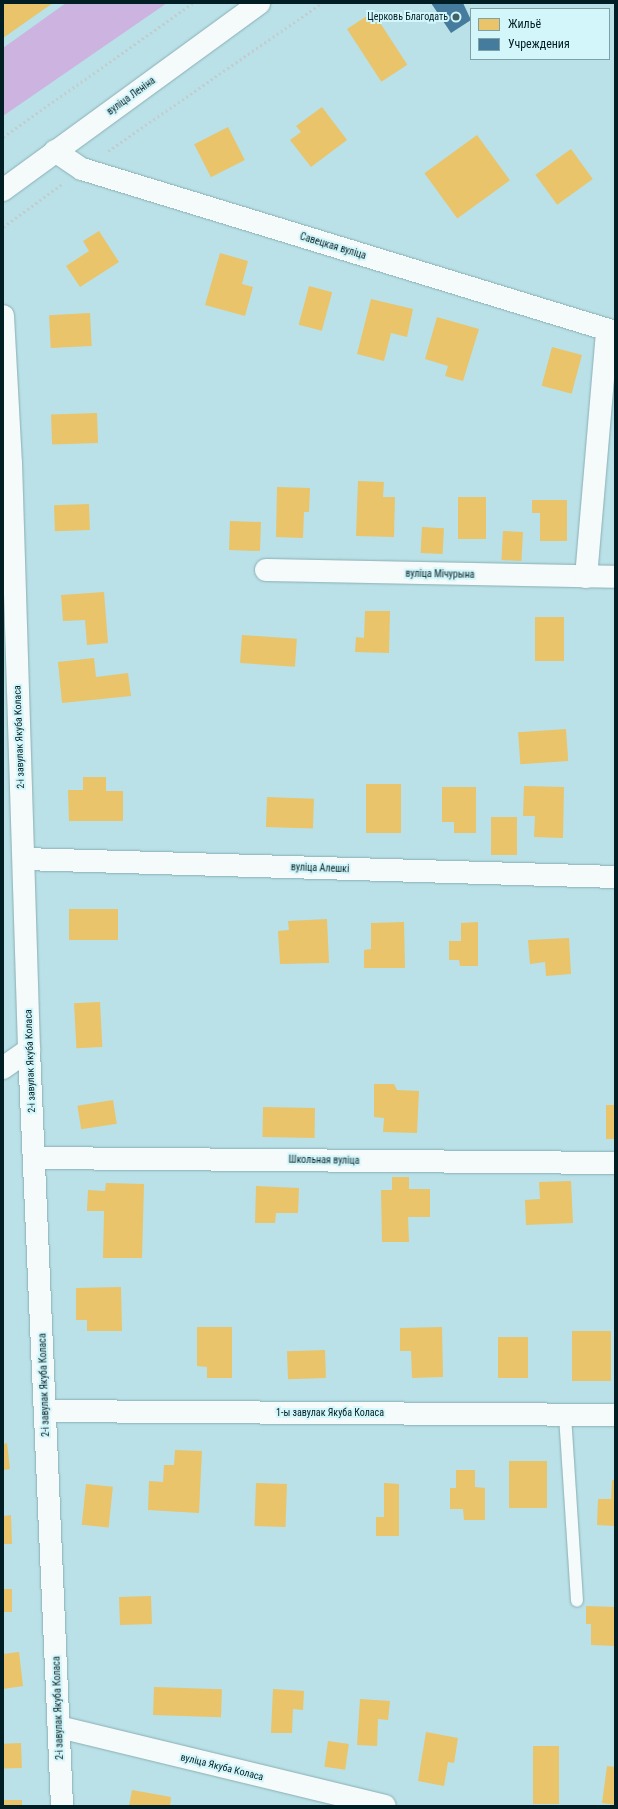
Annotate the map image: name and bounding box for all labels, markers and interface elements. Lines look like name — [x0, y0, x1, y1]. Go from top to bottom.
legend — [470, 8, 610, 60]
place label: Церковь Благодать — [367, 11, 448, 23]
marker: Церковь Благодать — [451, 12, 461, 22]
text: Жильё — [508, 17, 541, 31]
text: Учреждения — [508, 37, 570, 51]
street label: вуліца Леніна — [105, 74, 157, 118]
street label: Савецкая вуліца — [298, 230, 368, 262]
street label: вуліца Мічурына — [405, 567, 475, 581]
street label: 2-і завулак Якуба Коласа — [11, 685, 27, 789]
street label: вуліца Алешкі — [291, 861, 349, 875]
street label: 2-і завулак Якуба Коласа — [22, 1009, 38, 1113]
street label: Школьная вуліца — [288, 1153, 360, 1167]
street label: 2-і завулак Якуба Коласа — [36, 1333, 52, 1437]
street label: 1-ы завулак Якуба Коласа — [276, 1407, 384, 1419]
street label: 2-і завулак Якуба Коласа — [50, 1656, 66, 1760]
street label: вуліца Якуба Коласа — [179, 1751, 265, 1783]

